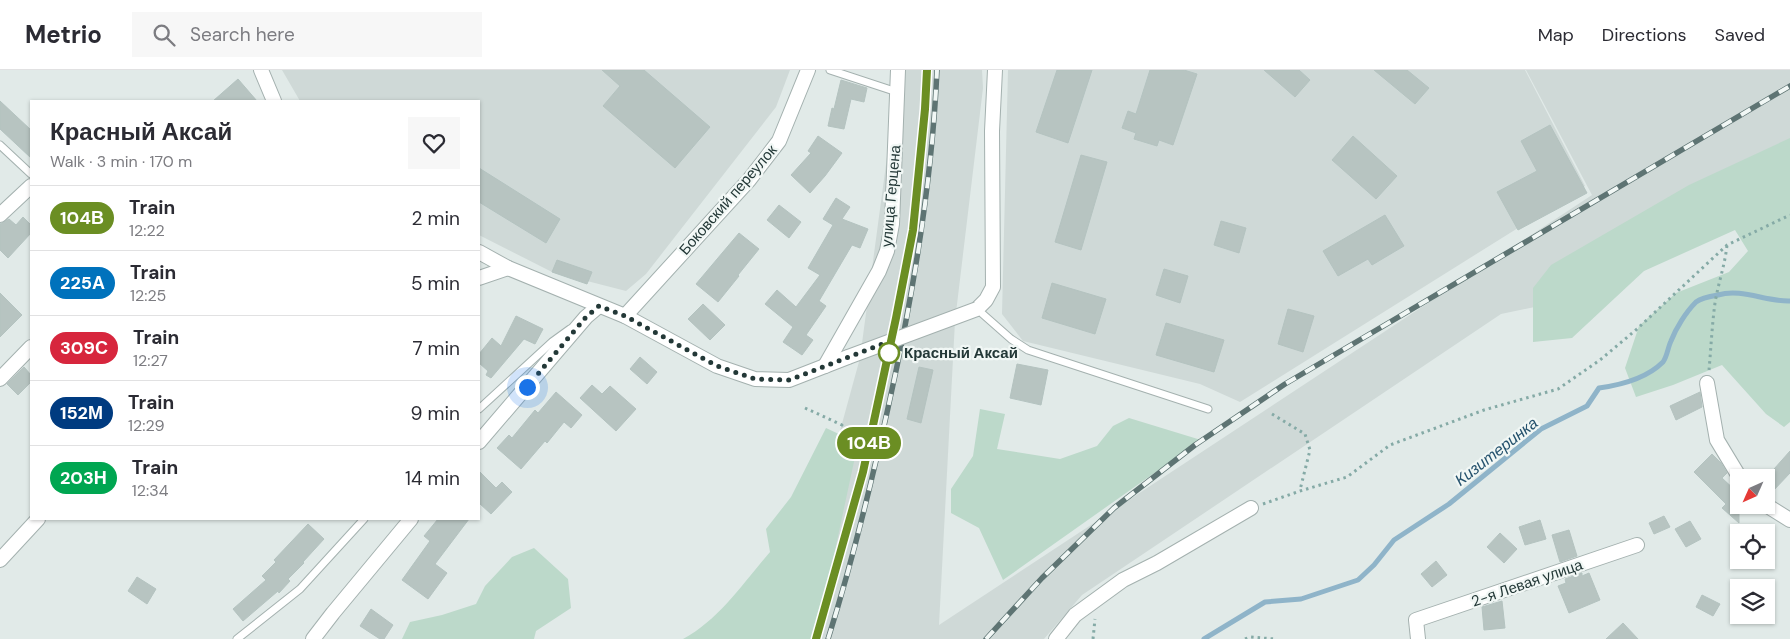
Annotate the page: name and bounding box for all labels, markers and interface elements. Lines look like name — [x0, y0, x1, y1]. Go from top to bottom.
search box — [132, 12, 482, 57]
text: Metrio — [25, 19, 102, 50]
icon: search — [150, 21, 178, 49]
text: Search here — [190, 22, 295, 47]
text: Map — [1538, 23, 1574, 47]
text: Directions — [1602, 23, 1687, 47]
text: Saved — [1715, 23, 1765, 47]
text: Красный Аксай — [50, 116, 232, 147]
button: heart — [408, 117, 460, 169]
street label: Боковский переулок — [675, 140, 782, 259]
street label: улица Герцена — [877, 143, 905, 248]
text: Walk · 3 min · 170 m — [50, 151, 192, 172]
text: Train — [129, 195, 175, 220]
text: 104В — [60, 206, 104, 230]
text: 2 min — [412, 206, 460, 231]
text: 12:22 — [129, 220, 165, 241]
text: Train — [130, 260, 176, 285]
text: 225А — [60, 271, 105, 295]
text: 5 min — [411, 271, 460, 296]
text: 12:25 — [130, 285, 166, 306]
text: Train — [133, 325, 179, 350]
text: 309С — [60, 336, 108, 360]
text: 7 min — [412, 336, 460, 361]
marker: Красный Аксай — [878, 342, 900, 364]
place label: Красный Аксай — [904, 343, 1018, 363]
text: 12:27 — [133, 350, 168, 371]
your location — [515, 375, 540, 400]
text: Train — [128, 390, 174, 415]
text: 152М — [60, 401, 103, 425]
text: 9 min — [411, 401, 460, 426]
water label: Кизитеринка — [1450, 412, 1542, 490]
text: 12:29 — [128, 415, 165, 436]
line badge: 104В — [834, 427, 904, 459]
text: 104В — [847, 431, 891, 455]
text: Train — [132, 455, 178, 480]
text: 203Н — [60, 466, 107, 490]
text: 14 min — [405, 466, 460, 491]
north arrow — [1730, 469, 1775, 514]
map controls — [1730, 469, 1775, 624]
text: 12:34 — [132, 480, 168, 501]
button: locate — [1730, 524, 1775, 569]
street label: 2-я Левая улица — [1469, 554, 1586, 611]
button: layers — [1730, 579, 1775, 624]

